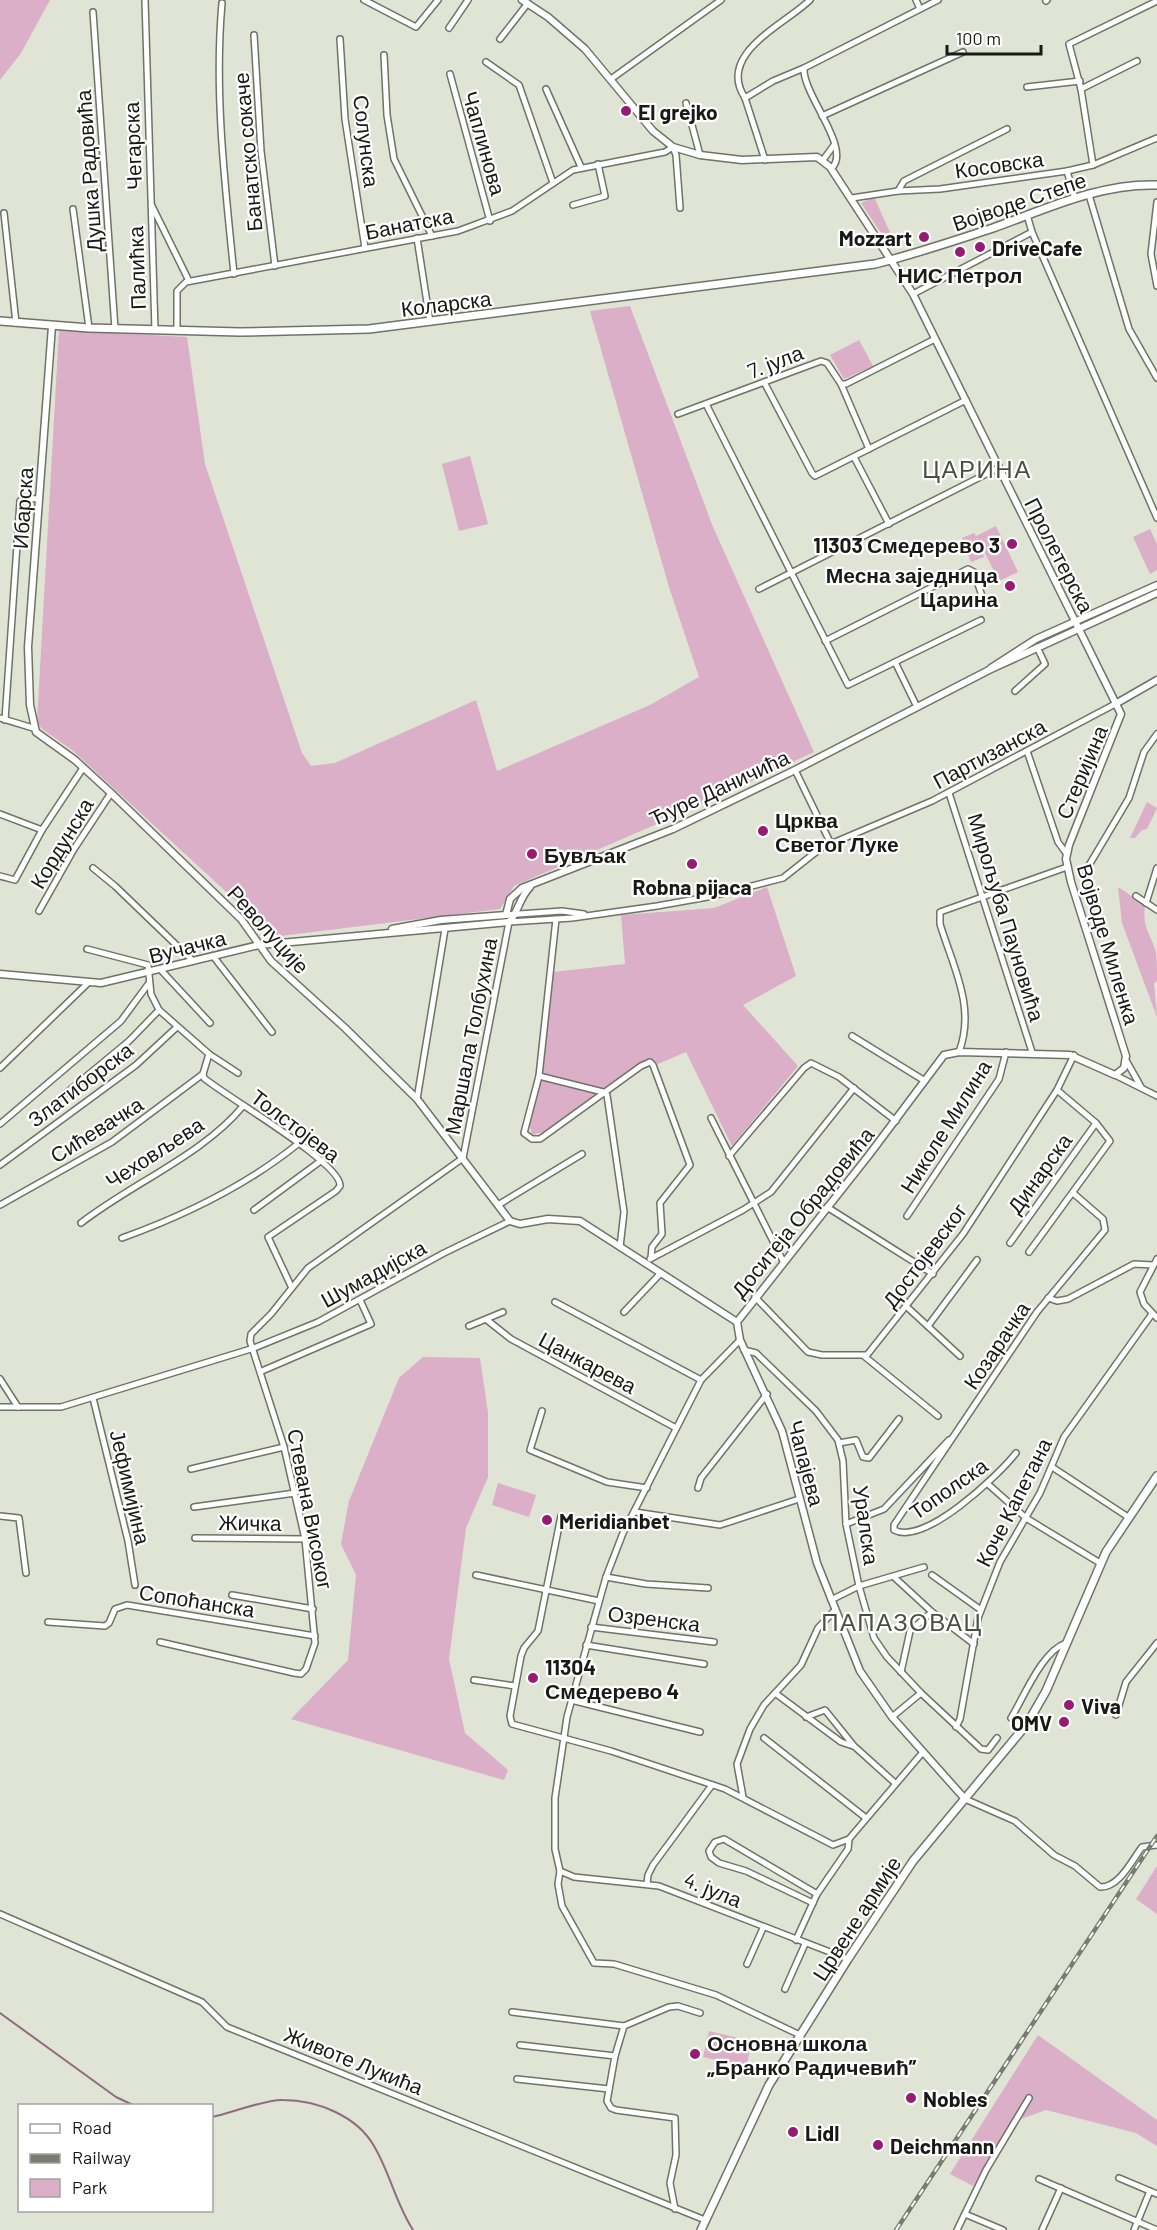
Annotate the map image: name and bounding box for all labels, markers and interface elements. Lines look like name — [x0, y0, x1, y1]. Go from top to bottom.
scale bar — [947, 18, 1042, 56]
text: 100 m — [956, 27, 1001, 49]
street label: Банатско сокаче — [228, 72, 266, 232]
street label: Чаплинова — [458, 88, 512, 198]
street label: Душка Радовића — [70, 89, 106, 253]
street label: Солунска — [349, 94, 385, 189]
place label: El grejko — [638, 99, 718, 124]
street label: Чегарска — [118, 101, 146, 190]
marker: El grejko — [619, 104, 633, 118]
street label: Косовска — [953, 145, 1045, 183]
street label: Војводе Степе — [949, 166, 1089, 236]
street label: Банатска — [363, 202, 456, 244]
street label: Палићка — [122, 225, 150, 310]
place label: Mozzart — [839, 225, 912, 250]
marker: Mozzart — [917, 230, 931, 244]
place label: DriveCafe — [992, 235, 1083, 260]
marker: DriveCafe — [973, 240, 987, 254]
marker: НИС Петрол — [953, 245, 967, 259]
place label: НИС Петрол — [898, 262, 1022, 287]
street label: Коларска — [399, 285, 493, 321]
street label: 7. јула — [744, 339, 807, 383]
district label: ЦАРИНА — [922, 454, 1032, 483]
street label: Ибарска — [7, 466, 37, 550]
street label: Пролетерска — [1020, 493, 1100, 617]
place label: 11303 Смедерево 3 — [813, 532, 1000, 557]
marker: 11303 Смедерево 3 — [1005, 537, 1019, 551]
place label: Месна заједница Царина — [826, 562, 998, 611]
marker: Месна заједница Царина — [1003, 579, 1017, 593]
street label: Партизанска — [928, 713, 1050, 793]
street label: Стеријина — [1050, 721, 1112, 823]
street label: Ђуре Даничића — [645, 744, 793, 830]
street label: Кордунска — [24, 793, 98, 893]
place label: Црква Светог Луке — [775, 807, 899, 856]
street label: Мирољуба Пауновића — [963, 810, 1051, 1024]
marker: Црква Светог Луке — [756, 824, 770, 838]
place label: Бувљак — [544, 842, 626, 867]
marker: Бувљак — [525, 847, 539, 861]
marker: Robna pijaca — [685, 857, 699, 871]
street label: Војводе Миленка — [1073, 861, 1145, 1028]
place label: Robna pijaca — [632, 874, 752, 899]
street label: Револуције — [223, 880, 315, 978]
street label: Вучачка — [146, 924, 229, 968]
street label: Маршала Толбухина — [439, 935, 501, 1137]
street label: Златиборска — [23, 1036, 138, 1132]
street label: Николе Милина — [894, 1055, 996, 1197]
street label: Толстојева — [246, 1083, 346, 1167]
street label: Сићевачка — [45, 1091, 147, 1167]
street label: Чеховљева — [100, 1111, 208, 1193]
street label: Доситеја Обрадовића — [726, 1122, 879, 1302]
street label: Динарска — [1002, 1128, 1077, 1218]
street label: Достојевског — [877, 1198, 972, 1312]
street label: Шумадијска — [316, 1234, 430, 1312]
street label: Козарачка — [958, 1296, 1035, 1394]
street label: Цанкарева — [535, 1326, 641, 1398]
street label: Чапајева — [784, 1417, 831, 1509]
street label: Јефимијина — [106, 1427, 156, 1547]
street label: Стевана Високог — [283, 1427, 339, 1592]
street label: Коче Капетана — [970, 1433, 1056, 1570]
street label: Тополска — [904, 1452, 992, 1524]
street label: Уралска — [849, 1484, 885, 1567]
place label: Meridianbet — [559, 1508, 670, 1533]
street label: Жичка — [218, 1509, 282, 1535]
marker: Meridianbet — [540, 1513, 554, 1527]
street label: Сопоћанска — [137, 1579, 257, 1622]
street label: Озренска — [606, 1600, 702, 1636]
district label: ПАПАЗОВАЦ — [821, 1607, 983, 1636]
place label: 11304 Смедерево 4 — [545, 1654, 679, 1703]
marker: 11304 Смедерево 4 — [526, 1671, 540, 1685]
place label: Viva — [1081, 1693, 1121, 1718]
marker: Viva — [1062, 1698, 1076, 1712]
place label: OMV — [1011, 1710, 1052, 1735]
marker: OMV — [1057, 1715, 1071, 1729]
street label: Црвене армије — [807, 1851, 905, 1985]
street label: 4. јула — [680, 1866, 746, 1912]
street label: Животе Лукића — [281, 2021, 427, 2099]
place label: Основна школа „Бранко Радичевић” — [707, 2030, 917, 2079]
marker: Основна школа „Бранко Радичевић” — [688, 2047, 702, 2061]
place label: Nobles — [923, 2086, 988, 2111]
marker: Nobles — [904, 2091, 918, 2105]
legend — [18, 2104, 213, 2212]
text: Road — [72, 2116, 112, 2138]
place label: Lidl — [805, 2120, 839, 2145]
marker: Lidl — [786, 2125, 800, 2139]
place label: Deichmann — [890, 2133, 994, 2158]
marker: Deichmann — [871, 2138, 885, 2152]
text: Railway — [72, 2146, 131, 2168]
text: Park — [72, 2176, 107, 2198]

